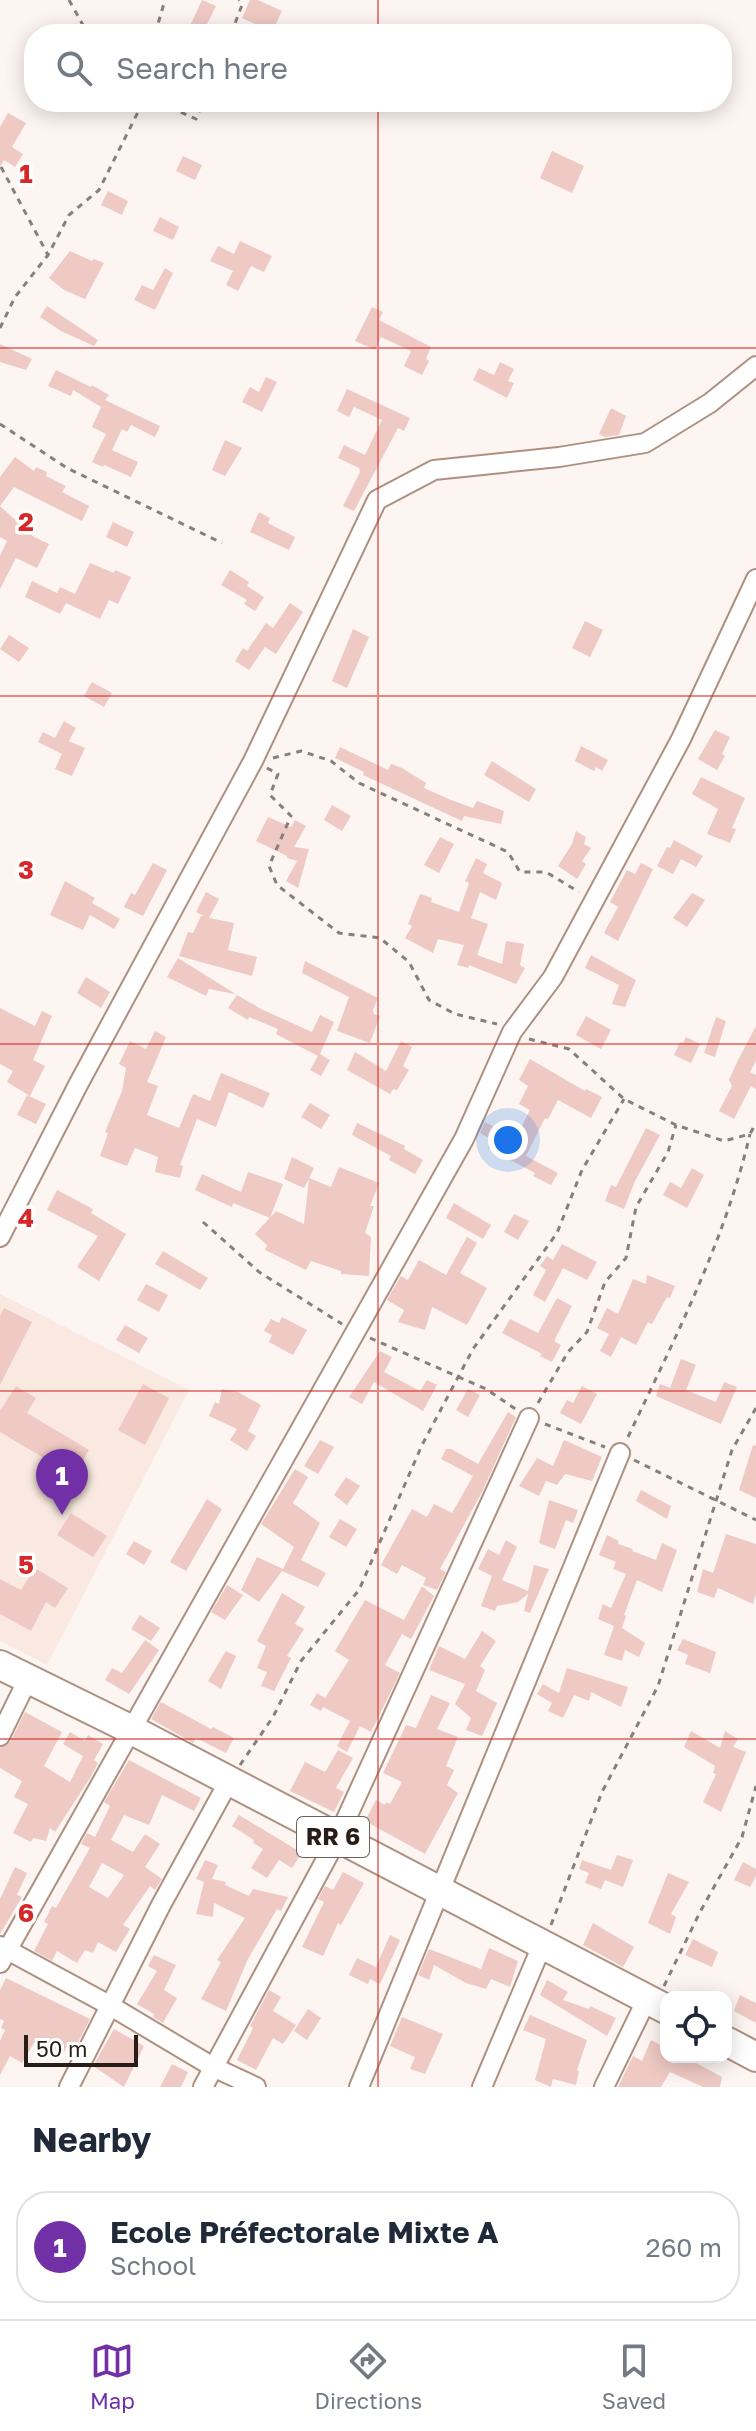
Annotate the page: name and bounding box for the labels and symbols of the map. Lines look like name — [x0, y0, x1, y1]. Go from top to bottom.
text: 1 — [19, 158, 33, 189]
text: 2 — [18, 506, 34, 537]
text: 3 — [18, 854, 34, 885]
your location — [488, 1120, 528, 1160]
text: 4 — [18, 1202, 34, 1233]
pin: 1 — [36, 1449, 88, 1515]
text: 5 — [18, 1549, 34, 1580]
road number: RR 6 — [297, 1817, 369, 1857]
text: 6 — [18, 1897, 34, 1928]
scale bar — [24, 2031, 138, 2067]

